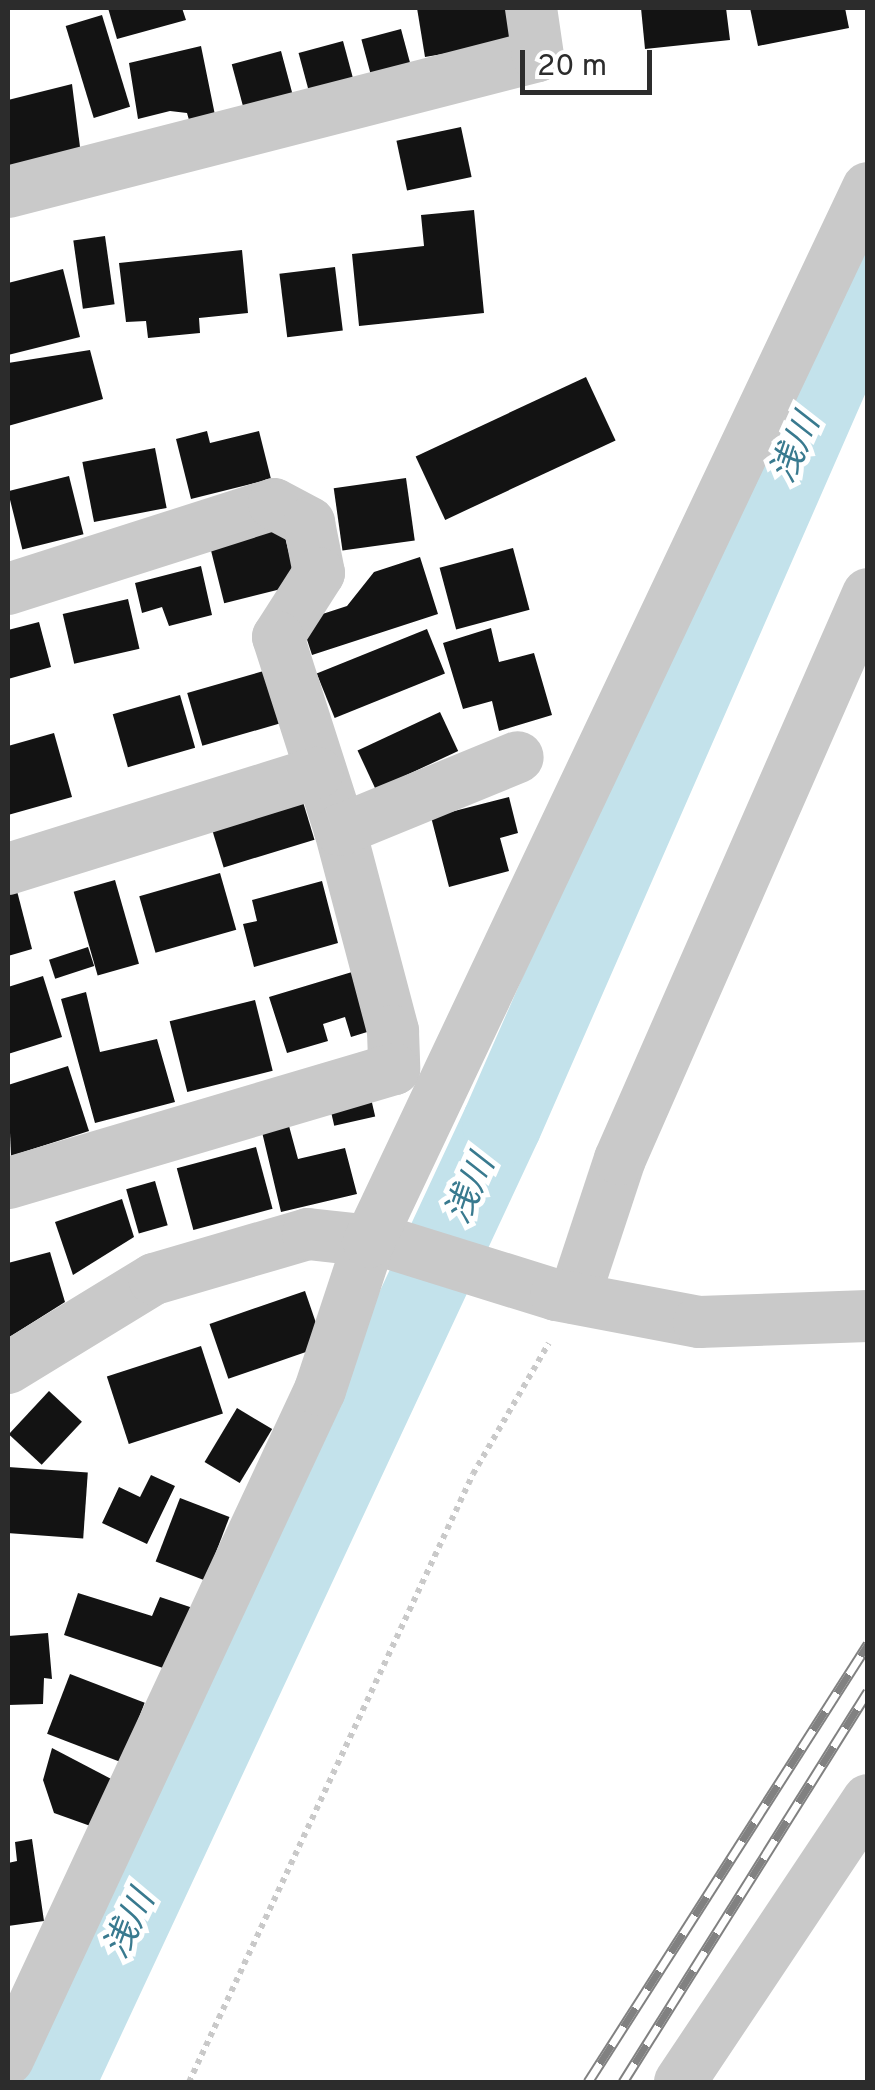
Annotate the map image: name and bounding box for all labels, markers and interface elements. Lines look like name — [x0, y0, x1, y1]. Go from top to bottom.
scale bar — [525, 30, 658, 92]
text: 20 m — [537, 49, 607, 86]
water label: 浅川 — [764, 408, 830, 490]
water label: 浅川 — [439, 1149, 505, 1231]
water label: 浅川 — [97, 1884, 165, 1966]

